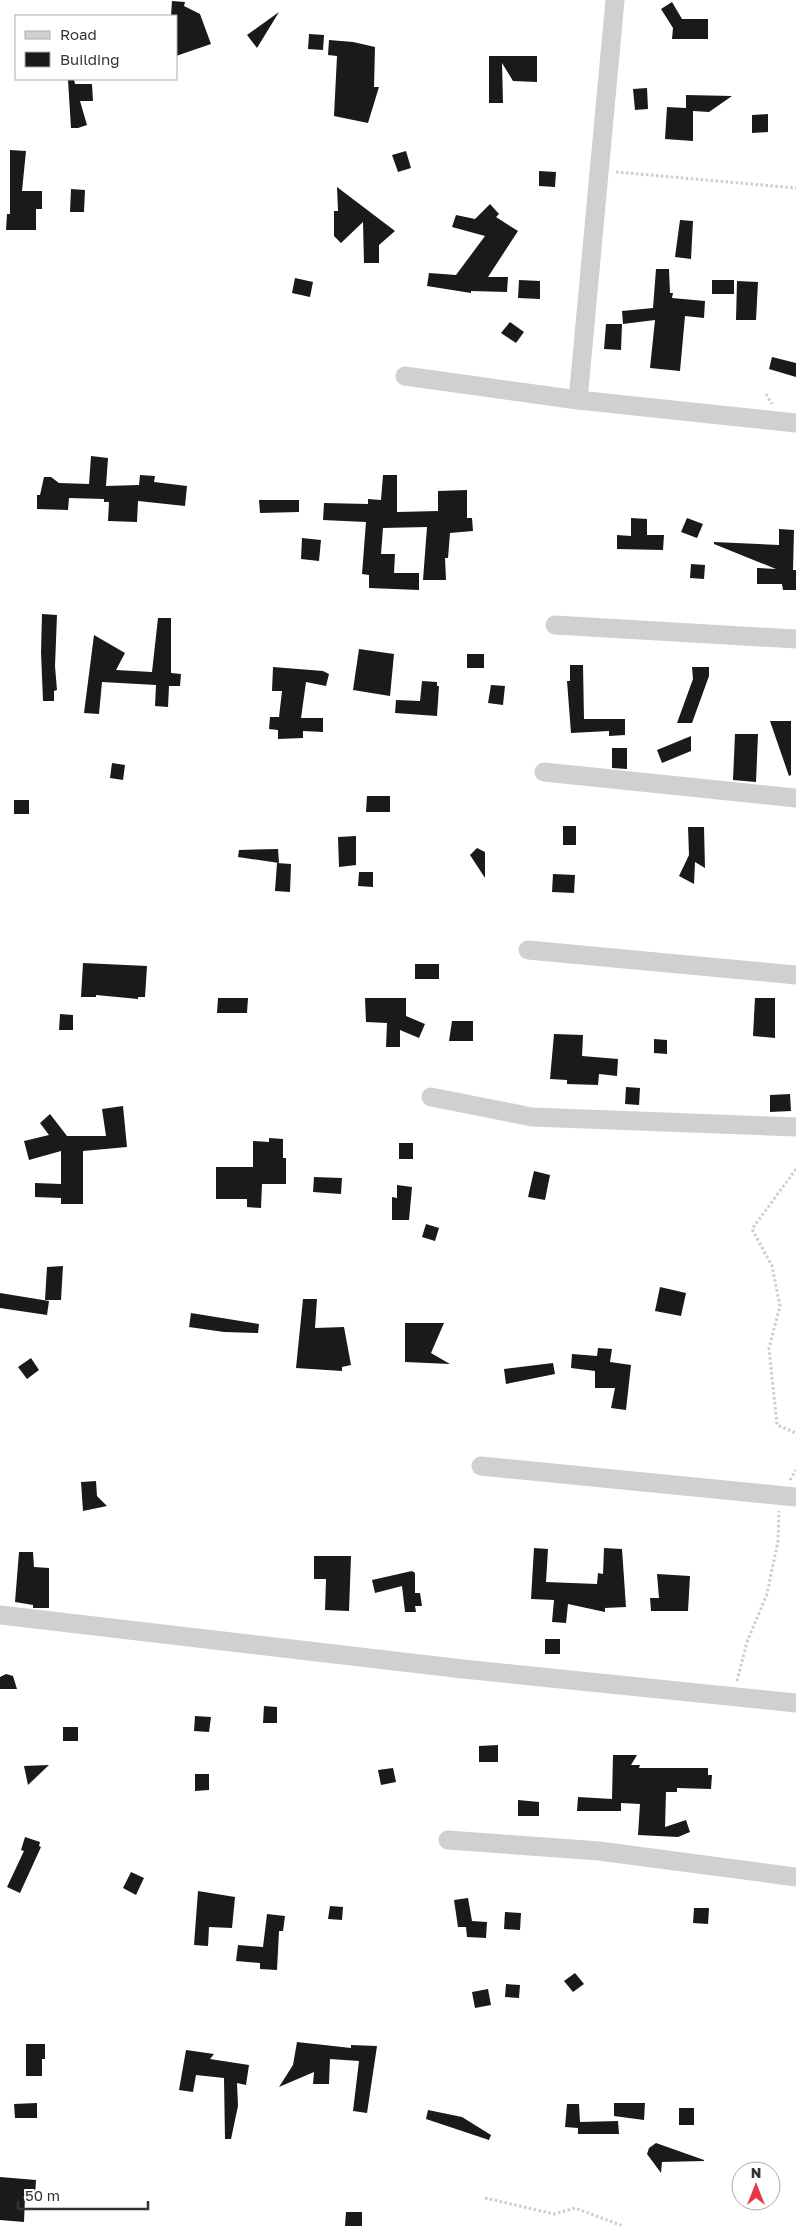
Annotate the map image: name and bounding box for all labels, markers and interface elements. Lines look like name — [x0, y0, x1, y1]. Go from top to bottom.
legend — [15, 15, 178, 80]
text: Road — [60, 25, 97, 43]
text: Building — [60, 50, 120, 68]
north arrow — [731, 2161, 781, 2211]
text: N — [751, 2164, 761, 2181]
scale bar — [18, 2178, 148, 2210]
text: 50 m — [25, 2186, 60, 2204]

